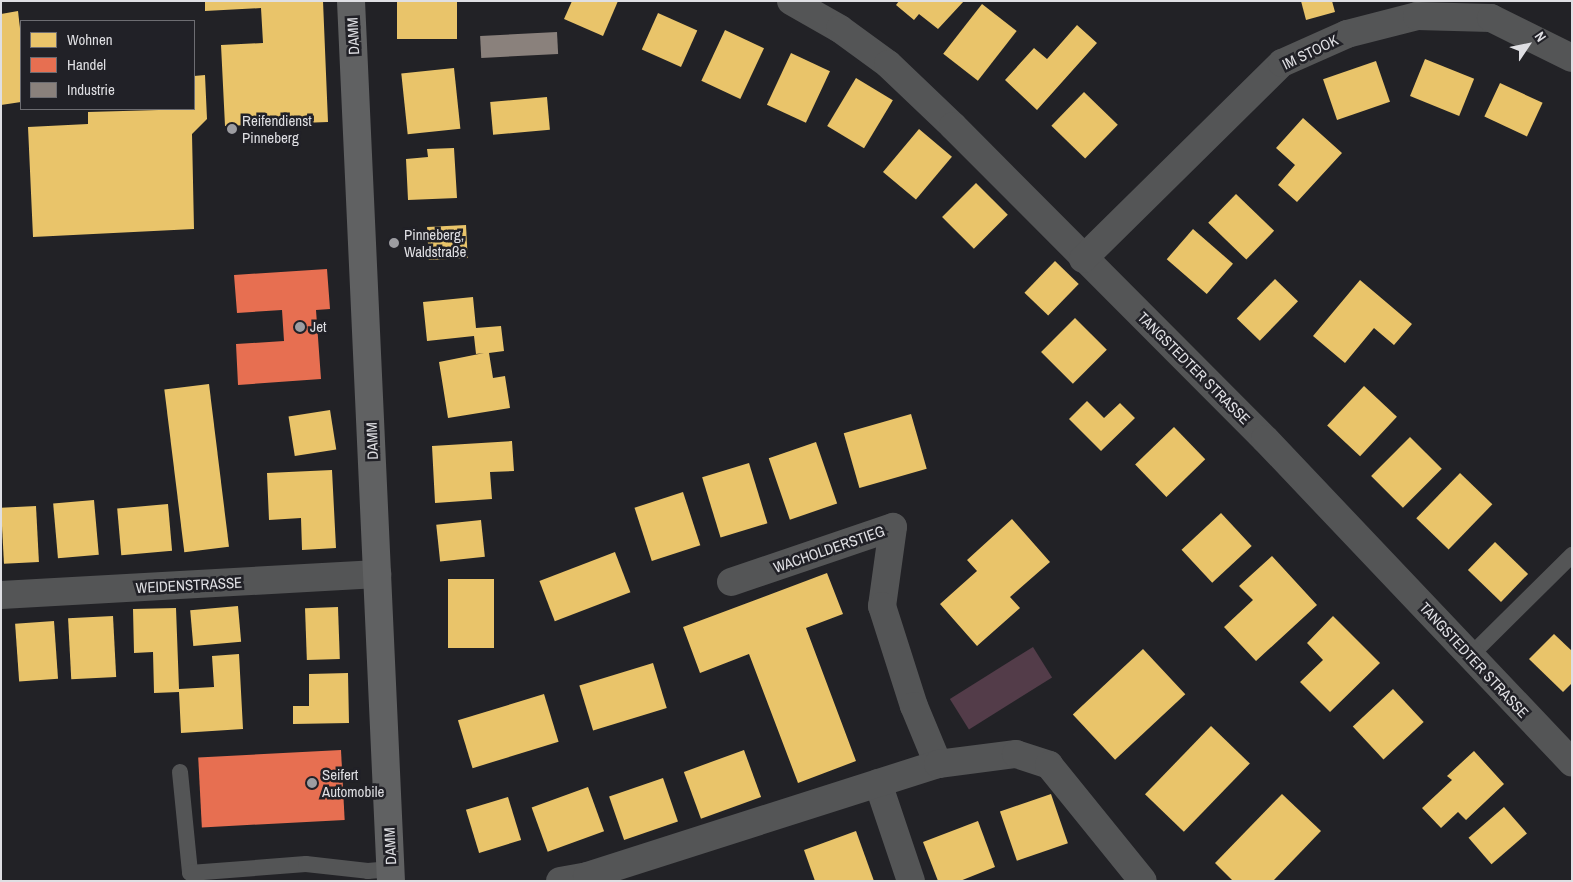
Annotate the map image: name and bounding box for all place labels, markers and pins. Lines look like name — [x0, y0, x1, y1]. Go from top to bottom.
place label: Reifendienst Pinneberg — [242, 111, 312, 146]
marker: Reifendienst Pinneberg — [226, 123, 238, 135]
place label: Pinneberg, Waldstraße — [404, 225, 466, 260]
marker: Pinneberg, Waldstraße — [388, 237, 400, 249]
place label: Jet — [310, 318, 326, 336]
marker: Jet — [294, 321, 306, 333]
place label: Seifert Automobile — [322, 765, 384, 800]
marker: Seifert Automobile — [306, 777, 318, 789]

